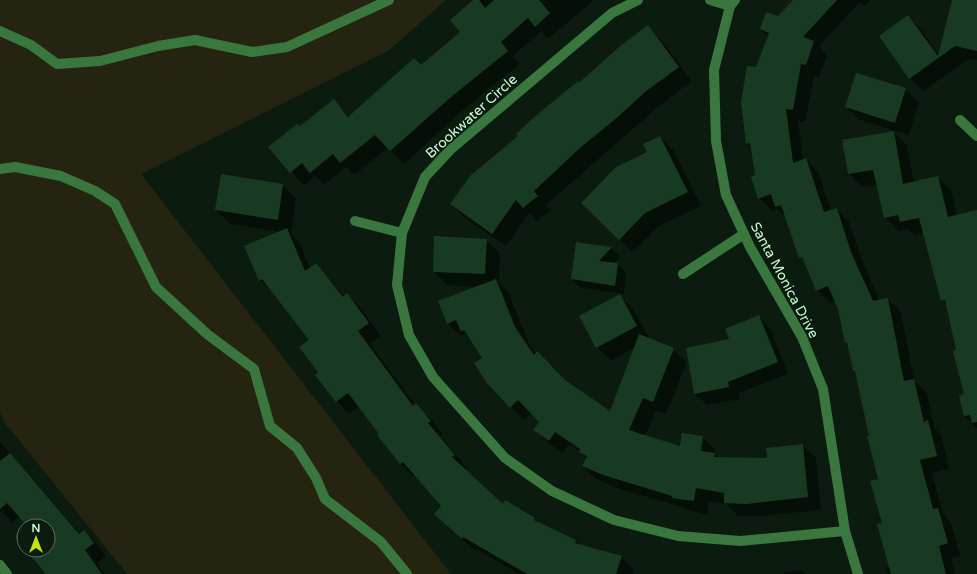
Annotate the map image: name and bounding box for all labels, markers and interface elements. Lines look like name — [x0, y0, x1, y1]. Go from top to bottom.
street label: Brookwater Circle — [422, 71, 521, 162]
street label: Santa Monica Drive — [747, 219, 822, 341]
north arrow — [16, 518, 56, 558]
text: N — [32, 522, 40, 535]

